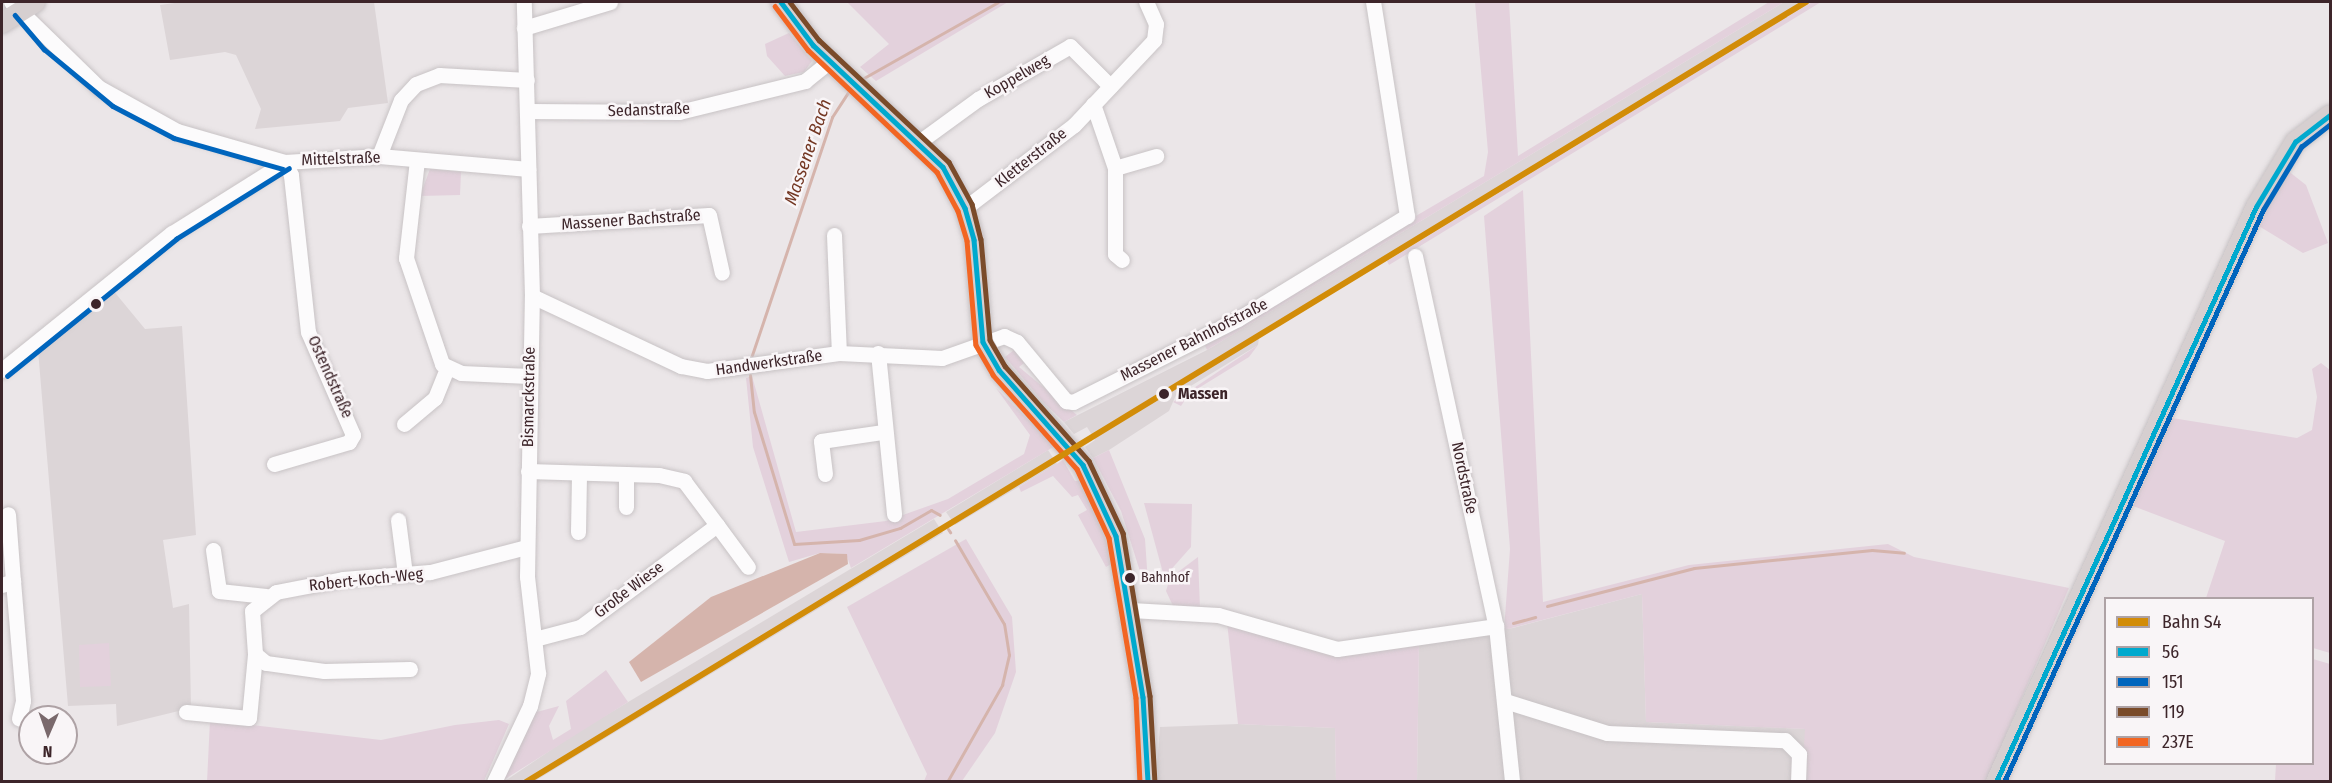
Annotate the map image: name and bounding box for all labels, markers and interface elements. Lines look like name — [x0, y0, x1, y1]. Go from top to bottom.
street label: Koppelweg — [981, 51, 1053, 103]
water label: Massener Bach — [780, 96, 836, 208]
street label: Sedanstraße — [608, 99, 690, 121]
street label: Kletterstraße — [991, 124, 1071, 192]
street label: Mittelstraße — [301, 148, 381, 170]
street label: Massener Bachstraße — [561, 206, 701, 234]
street label: Massener Bahnhofstraße — [1117, 294, 1271, 386]
unlabelled marker — [90, 298, 102, 310]
street label: Ostendstraße — [303, 333, 357, 421]
street label: Handwerkstraße — [715, 346, 823, 380]
street label: Bismarckstraße — [519, 347, 539, 447]
place label: Massen — [1178, 384, 1228, 404]
marker: Massen — [1155, 385, 1173, 403]
street label: Nordstraße — [1447, 440, 1481, 516]
street label: Große Wiese — [591, 558, 667, 622]
street label: Robert-Koch-Weg — [308, 564, 424, 596]
place label: Bahnhof — [1141, 570, 1189, 586]
marker: Bahnhof — [1124, 572, 1136, 584]
legend — [2104, 597, 2314, 765]
text: Bahn S4 — [2162, 611, 2222, 633]
text: 56 — [2162, 641, 2179, 663]
text: 151 — [2162, 671, 2183, 693]
text: 119 — [2162, 701, 2185, 723]
north arrow — [18, 705, 78, 765]
text: 237E — [2162, 731, 2194, 753]
text: N — [42, 742, 53, 761]

